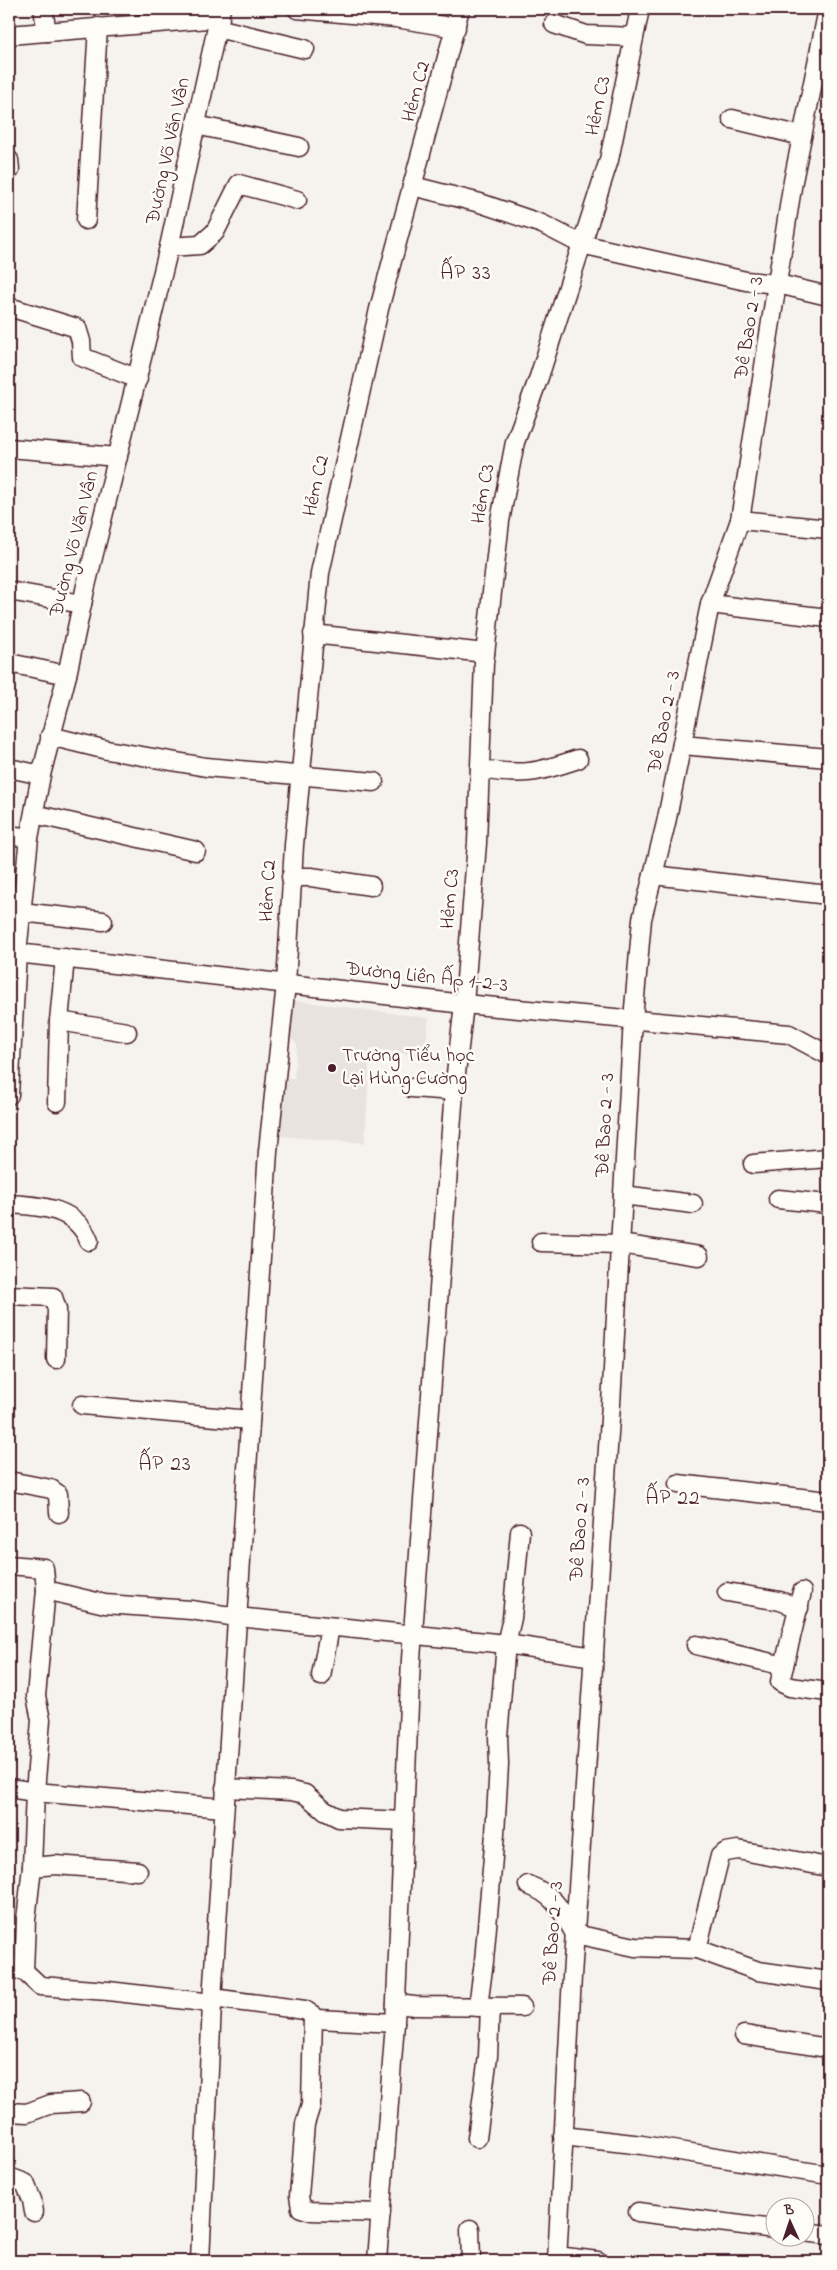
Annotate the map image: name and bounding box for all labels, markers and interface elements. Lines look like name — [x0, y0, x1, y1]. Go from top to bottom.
street label: Hẻm C2 — [395, 58, 439, 126]
street label: Hẻm C3 — [579, 73, 619, 139]
street label: Đường Võ Văn Vân — [139, 75, 200, 228]
district label: ẤP 33 — [440, 256, 492, 289]
street label: Đê Bao 2 - 3 — [727, 274, 772, 383]
street label: Hẻm C2 — [296, 452, 338, 519]
street label: Hẻm C3 — [464, 462, 504, 526]
street label: Đường Võ Văn Vân — [43, 468, 108, 621]
street label: Đê Bao 2 - 3 — [641, 668, 689, 777]
street label: Hẻm C2 — [253, 859, 285, 923]
street label: Hẻm C3 — [434, 868, 468, 930]
street label: Đường Liên Ấp 1-2-3 — [343, 953, 510, 1002]
place label: Trường Tiểu học Lại Hùng Cường — [342, 1042, 475, 1095]
marker: Trường Tiểu học Lại Hùng Cường — [326, 1062, 338, 1074]
street label: Đê Bao 2 - 3 — [589, 1072, 623, 1179]
district label: ẤP 23 — [138, 1447, 192, 1480]
street label: Đê Bao 2 - 3 — [563, 1476, 599, 1583]
district label: ẤP 22 — [646, 1481, 700, 1514]
street label: Đê Bao 2 - 3 — [536, 1880, 572, 1987]
north arrow — [764, 2198, 814, 2248]
text: B — [783, 2200, 795, 2221]

